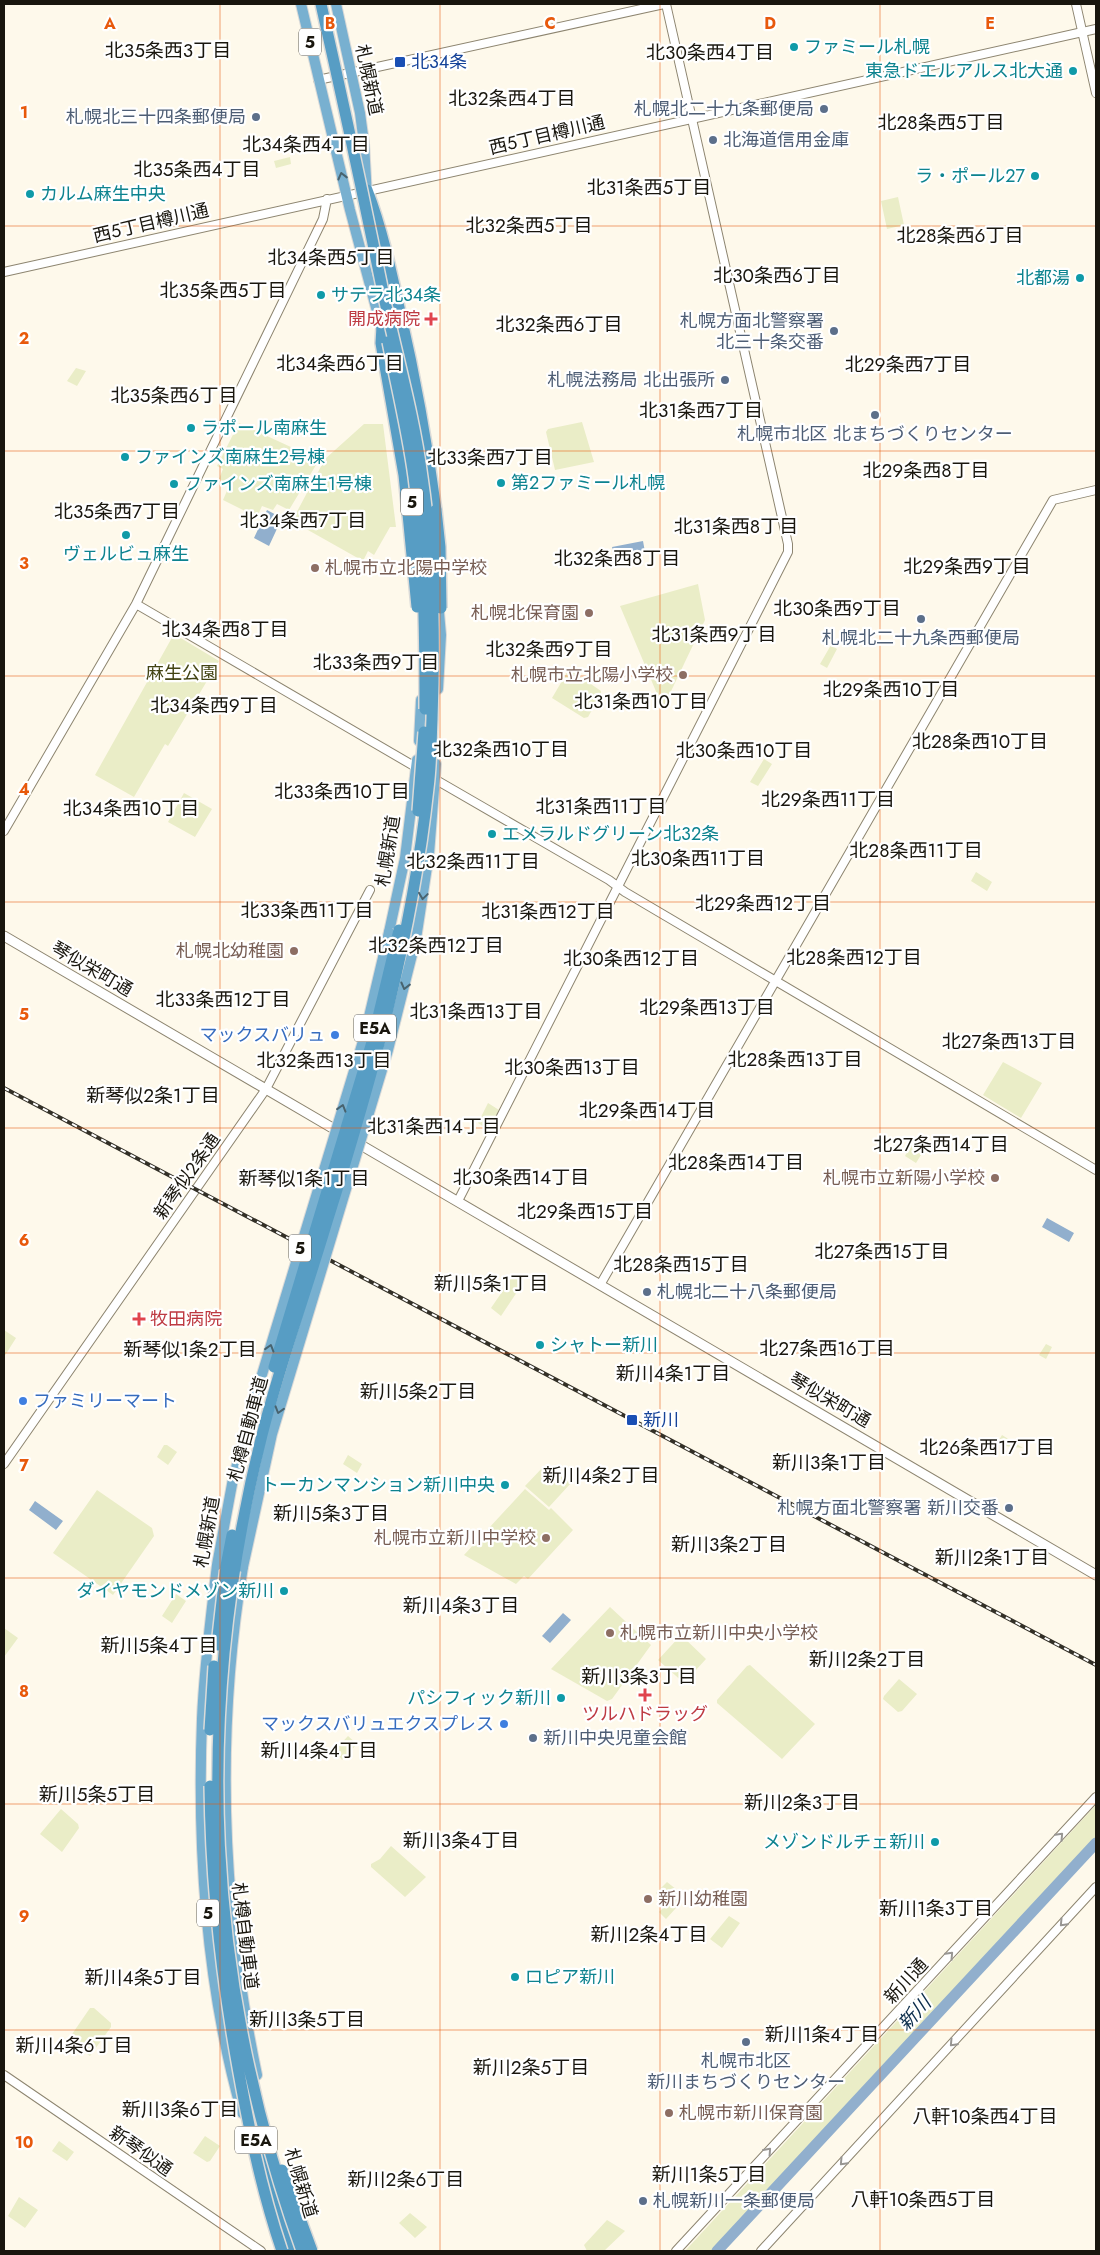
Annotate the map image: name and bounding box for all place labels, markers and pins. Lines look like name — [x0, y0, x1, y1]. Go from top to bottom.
place label: ファミール札幌 — [804, 34, 930, 60]
marker: ファミール札幌 — [788, 41, 800, 53]
place label: 北34条 — [411, 49, 467, 75]
marker: 北34条 — [393, 55, 407, 69]
place label: 東急ドエルアルス北大通 — [865, 58, 1063, 84]
marker: 東急ドエルアルス北大通 — [1067, 65, 1079, 77]
place label: 札幌北二十九条郵便局 — [634, 96, 814, 122]
marker: 札幌北二十九条郵便局 — [818, 103, 830, 115]
place label: 札幌北三十四条郵便局 — [66, 104, 246, 130]
marker: 札幌北三十四条郵便局 — [250, 111, 262, 123]
place label: 北海道信用金庫 — [723, 127, 849, 153]
marker: 北海道信用金庫 — [707, 134, 719, 146]
place label: ラ・ポール27 — [915, 163, 1026, 189]
marker: ラ・ポール27 — [1029, 170, 1041, 182]
place label: カルム麻生中央 — [40, 181, 166, 207]
marker: カルム麻生中央 — [24, 188, 36, 200]
place label: 北都湯 — [1016, 265, 1070, 291]
marker: 北都湯 — [1074, 272, 1086, 284]
place label: サテラ北34条 — [331, 282, 441, 308]
marker: サテラ北34条 — [315, 289, 327, 301]
place label: 開成病院 — [348, 306, 420, 332]
place label: 札幌方面北警察署 北三十条交番 — [680, 308, 824, 355]
marker: 開成病院 — [424, 312, 438, 326]
marker: 札幌方面北警察署 北三十条交番 — [828, 325, 840, 337]
place label: 札幌法務局 北出張所 — [548, 367, 715, 393]
marker: 札幌法務局 北出張所 — [719, 374, 731, 386]
marker: 札幌市北区 北まちづくりセンター — [869, 409, 881, 421]
place label: ラポール南麻生 — [201, 415, 327, 441]
place label: 札幌市北区 北まちづくりセンター — [737, 421, 1013, 447]
marker: ラポール南麻生 — [185, 422, 197, 434]
place label: ファインズ南麻生2号棟 — [135, 444, 325, 470]
marker: ファインズ南麻生2号棟 — [119, 451, 131, 463]
place label: 第2ファミール札幌 — [511, 470, 665, 496]
place label: ファインズ南麻生1号棟 — [184, 471, 372, 497]
marker: 第2ファミール札幌 — [495, 477, 507, 489]
marker: ファインズ南麻生1号棟 — [168, 478, 180, 490]
marker: ヴェルビュ麻生 — [120, 529, 132, 541]
place label: ヴェルビュ麻生 — [63, 541, 189, 567]
place label: 札幌市立北陽中学校 — [325, 555, 487, 581]
marker: 札幌市立北陽中学校 — [309, 562, 321, 574]
place label: 札幌北保育園 — [471, 600, 579, 626]
marker: 札幌北保育園 — [583, 607, 595, 619]
marker: 札幌北二十九条西郵便局 — [915, 613, 927, 625]
place label: 札幌北二十九条西郵便局 — [822, 625, 1020, 651]
place label: 札幌市立北陽小学校 — [511, 662, 673, 688]
marker: 札幌市立北陽小学校 — [677, 669, 689, 681]
place label: エメラルドグリーン北32条 — [502, 821, 719, 847]
marker: エメラルドグリーン北32条 — [486, 828, 498, 840]
place label: 札幌北幼稚園 — [176, 938, 284, 964]
marker: 札幌北幼稚園 — [288, 945, 300, 957]
place label: マックスバリュ — [200, 1022, 325, 1048]
marker: マックスバリュ — [329, 1029, 341, 1041]
place label: 札幌市立新陽小学校 — [823, 1165, 985, 1191]
marker: 札幌市立新陽小学校 — [989, 1172, 1001, 1184]
place label: 札幌北二十八条郵便局 — [657, 1279, 837, 1305]
marker: 札幌北二十八条郵便局 — [641, 1286, 653, 1298]
place label: 牧田病院 — [150, 1306, 222, 1332]
marker: 牧田病院 — [132, 1312, 146, 1326]
place label: シャトー新川 — [550, 1332, 658, 1358]
marker: シャトー新川 — [534, 1339, 546, 1351]
place label: ファミリーマート — [33, 1388, 177, 1414]
marker: ファミリーマート — [17, 1395, 29, 1407]
place label: 新川 — [643, 1407, 679, 1433]
marker: 新川 — [625, 1413, 639, 1427]
place label: トーカンマンション新川中央 — [261, 1472, 495, 1498]
marker: トーカンマンション新川中央 — [499, 1479, 511, 1491]
place label: 札幌方面北警察署 新川交番 — [778, 1495, 999, 1521]
marker: 札幌方面北警察署 新川交番 — [1003, 1502, 1015, 1514]
place label: 札幌市立新川中学校 — [374, 1525, 536, 1551]
marker: 札幌市立新川中学校 — [540, 1532, 552, 1544]
place label: ダイヤモンドメゾン新川 — [77, 1578, 274, 1604]
marker: ダイヤモンドメゾン新川 — [278, 1585, 290, 1597]
place label: 札幌市立新川中央小学校 — [620, 1620, 818, 1646]
marker: 札幌市立新川中央小学校 — [604, 1627, 616, 1639]
place label: パシフィック新川 — [407, 1685, 551, 1711]
marker: ツルハドラッグ — [639, 1689, 651, 1701]
marker: パシフィック新川 — [555, 1692, 567, 1704]
place label: ツルハドラッグ — [582, 1701, 708, 1727]
place label: マックスバリュエクスプレス — [261, 1711, 494, 1737]
marker: マックスバリュエクスプレス — [498, 1718, 510, 1730]
place label: 新川中央児童会館 — [543, 1725, 687, 1751]
marker: 新川中央児童会館 — [527, 1732, 539, 1744]
place label: メゾンドルチェ新川 — [763, 1829, 925, 1855]
marker: メゾンドルチェ新川 — [929, 1836, 941, 1848]
place label: 新川幼稚園 — [658, 1886, 748, 1912]
marker: 新川幼稚園 — [642, 1893, 654, 1905]
place label: ロピア新川 — [525, 1964, 615, 1990]
marker: ロピア新川 — [509, 1971, 521, 1983]
marker: 札幌市北区 新川まちづくりセンター — [740, 2036, 752, 2048]
place label: 札幌市北区 新川まちづくりセンター — [647, 2048, 845, 2095]
place label: 札幌市新川保育園 — [679, 2100, 823, 2126]
marker: 札幌市新川保育園 — [663, 2107, 675, 2119]
place label: 札幌新川一条郵便局 — [653, 2188, 815, 2214]
marker: 札幌新川一条郵便局 — [637, 2195, 649, 2207]

